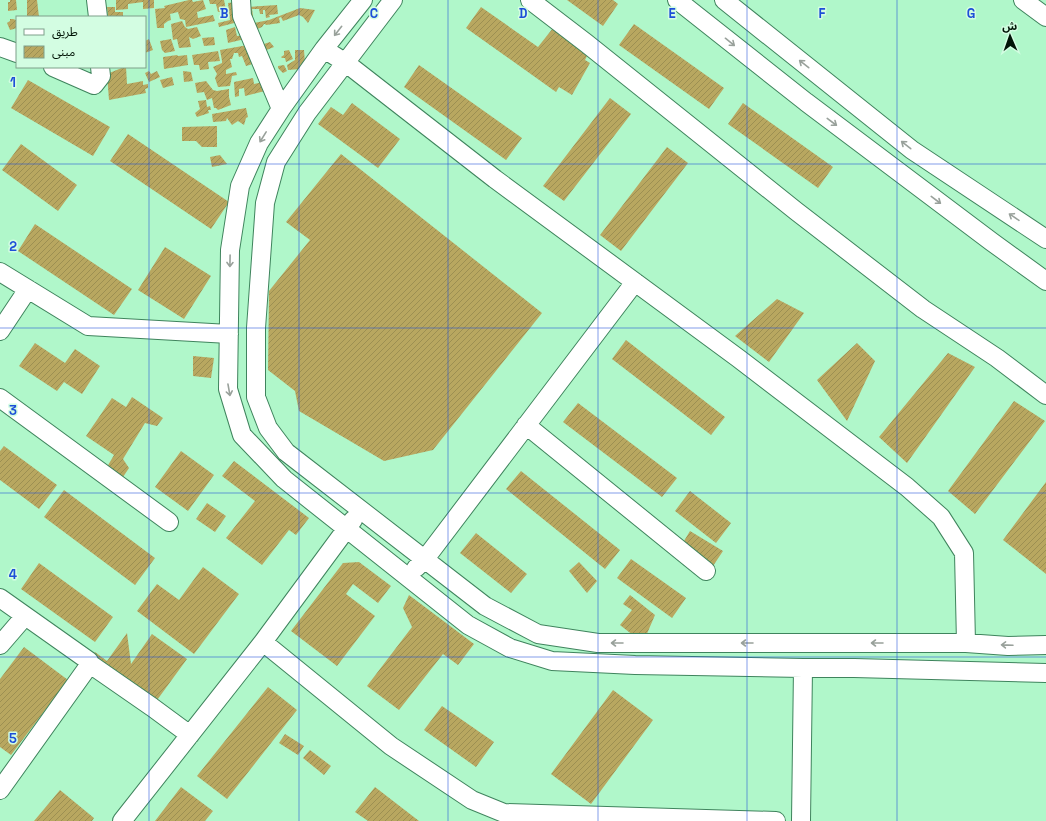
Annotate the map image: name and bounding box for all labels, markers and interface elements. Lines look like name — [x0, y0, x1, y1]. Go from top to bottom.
text: B — [220, 5, 229, 22]
text: C — [370, 5, 378, 22]
text: D — [519, 5, 528, 22]
text: E — [668, 5, 676, 22]
text: F — [819, 5, 826, 22]
text: G — [967, 5, 975, 22]
legend — [16, 16, 146, 68]
north arrow — [990, 16, 1030, 56]
text: ش — [1002, 19, 1017, 33]
text: طريق — [52, 24, 78, 40]
one-way arrow — [334, 25, 343, 36]
one-way arrow — [724, 37, 735, 46]
text: مبنى — [52, 44, 75, 60]
one-way arrow — [799, 60, 809, 69]
text: 1 — [10, 74, 16, 91]
one-way arrow — [826, 118, 837, 126]
one-way arrow — [259, 131, 268, 142]
one-way arrow — [900, 140, 911, 149]
one-way arrow — [930, 196, 941, 204]
one-way arrow — [1008, 213, 1019, 222]
text: 2 — [9, 238, 17, 255]
one-way arrow — [226, 254, 234, 267]
one-way arrow — [225, 384, 233, 397]
text: 3 — [9, 402, 17, 419]
text: 4 — [9, 566, 17, 583]
one-way arrow — [611, 639, 624, 647]
one-way arrow — [741, 639, 754, 647]
one-way arrow — [871, 639, 884, 647]
one-way arrow — [1001, 642, 1014, 649]
text: 5 — [9, 730, 17, 747]

